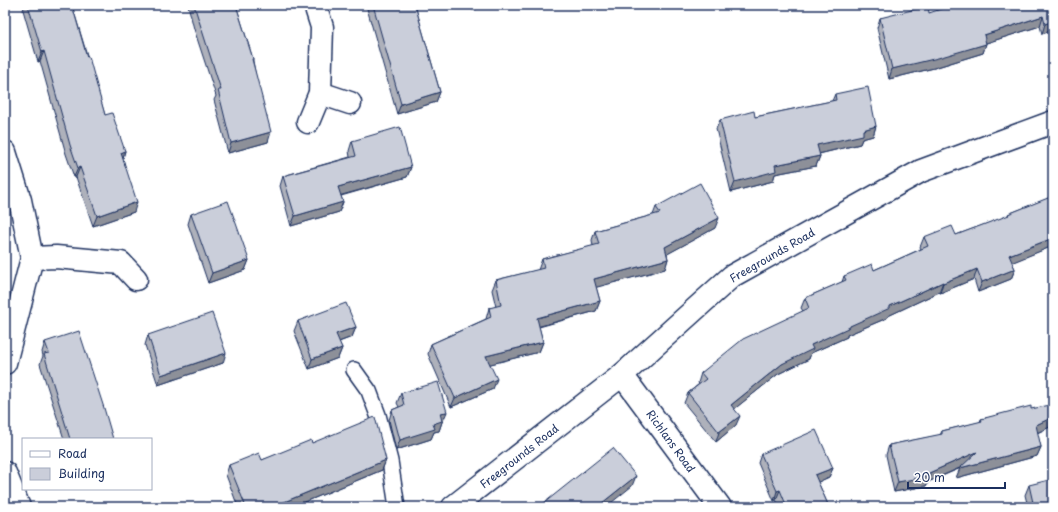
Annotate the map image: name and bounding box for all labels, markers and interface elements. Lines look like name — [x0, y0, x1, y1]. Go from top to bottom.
street label: Freegrounds Road — [726, 223, 818, 286]
street label: Richlans Road — [642, 406, 700, 476]
street label: Freegrounds Road — [476, 419, 562, 492]
legend — [22, 438, 152, 490]
text: Road — [58, 444, 87, 462]
text: Building — [58, 464, 105, 482]
scale bar — [908, 464, 1005, 490]
text: 20 m — [914, 468, 945, 486]

